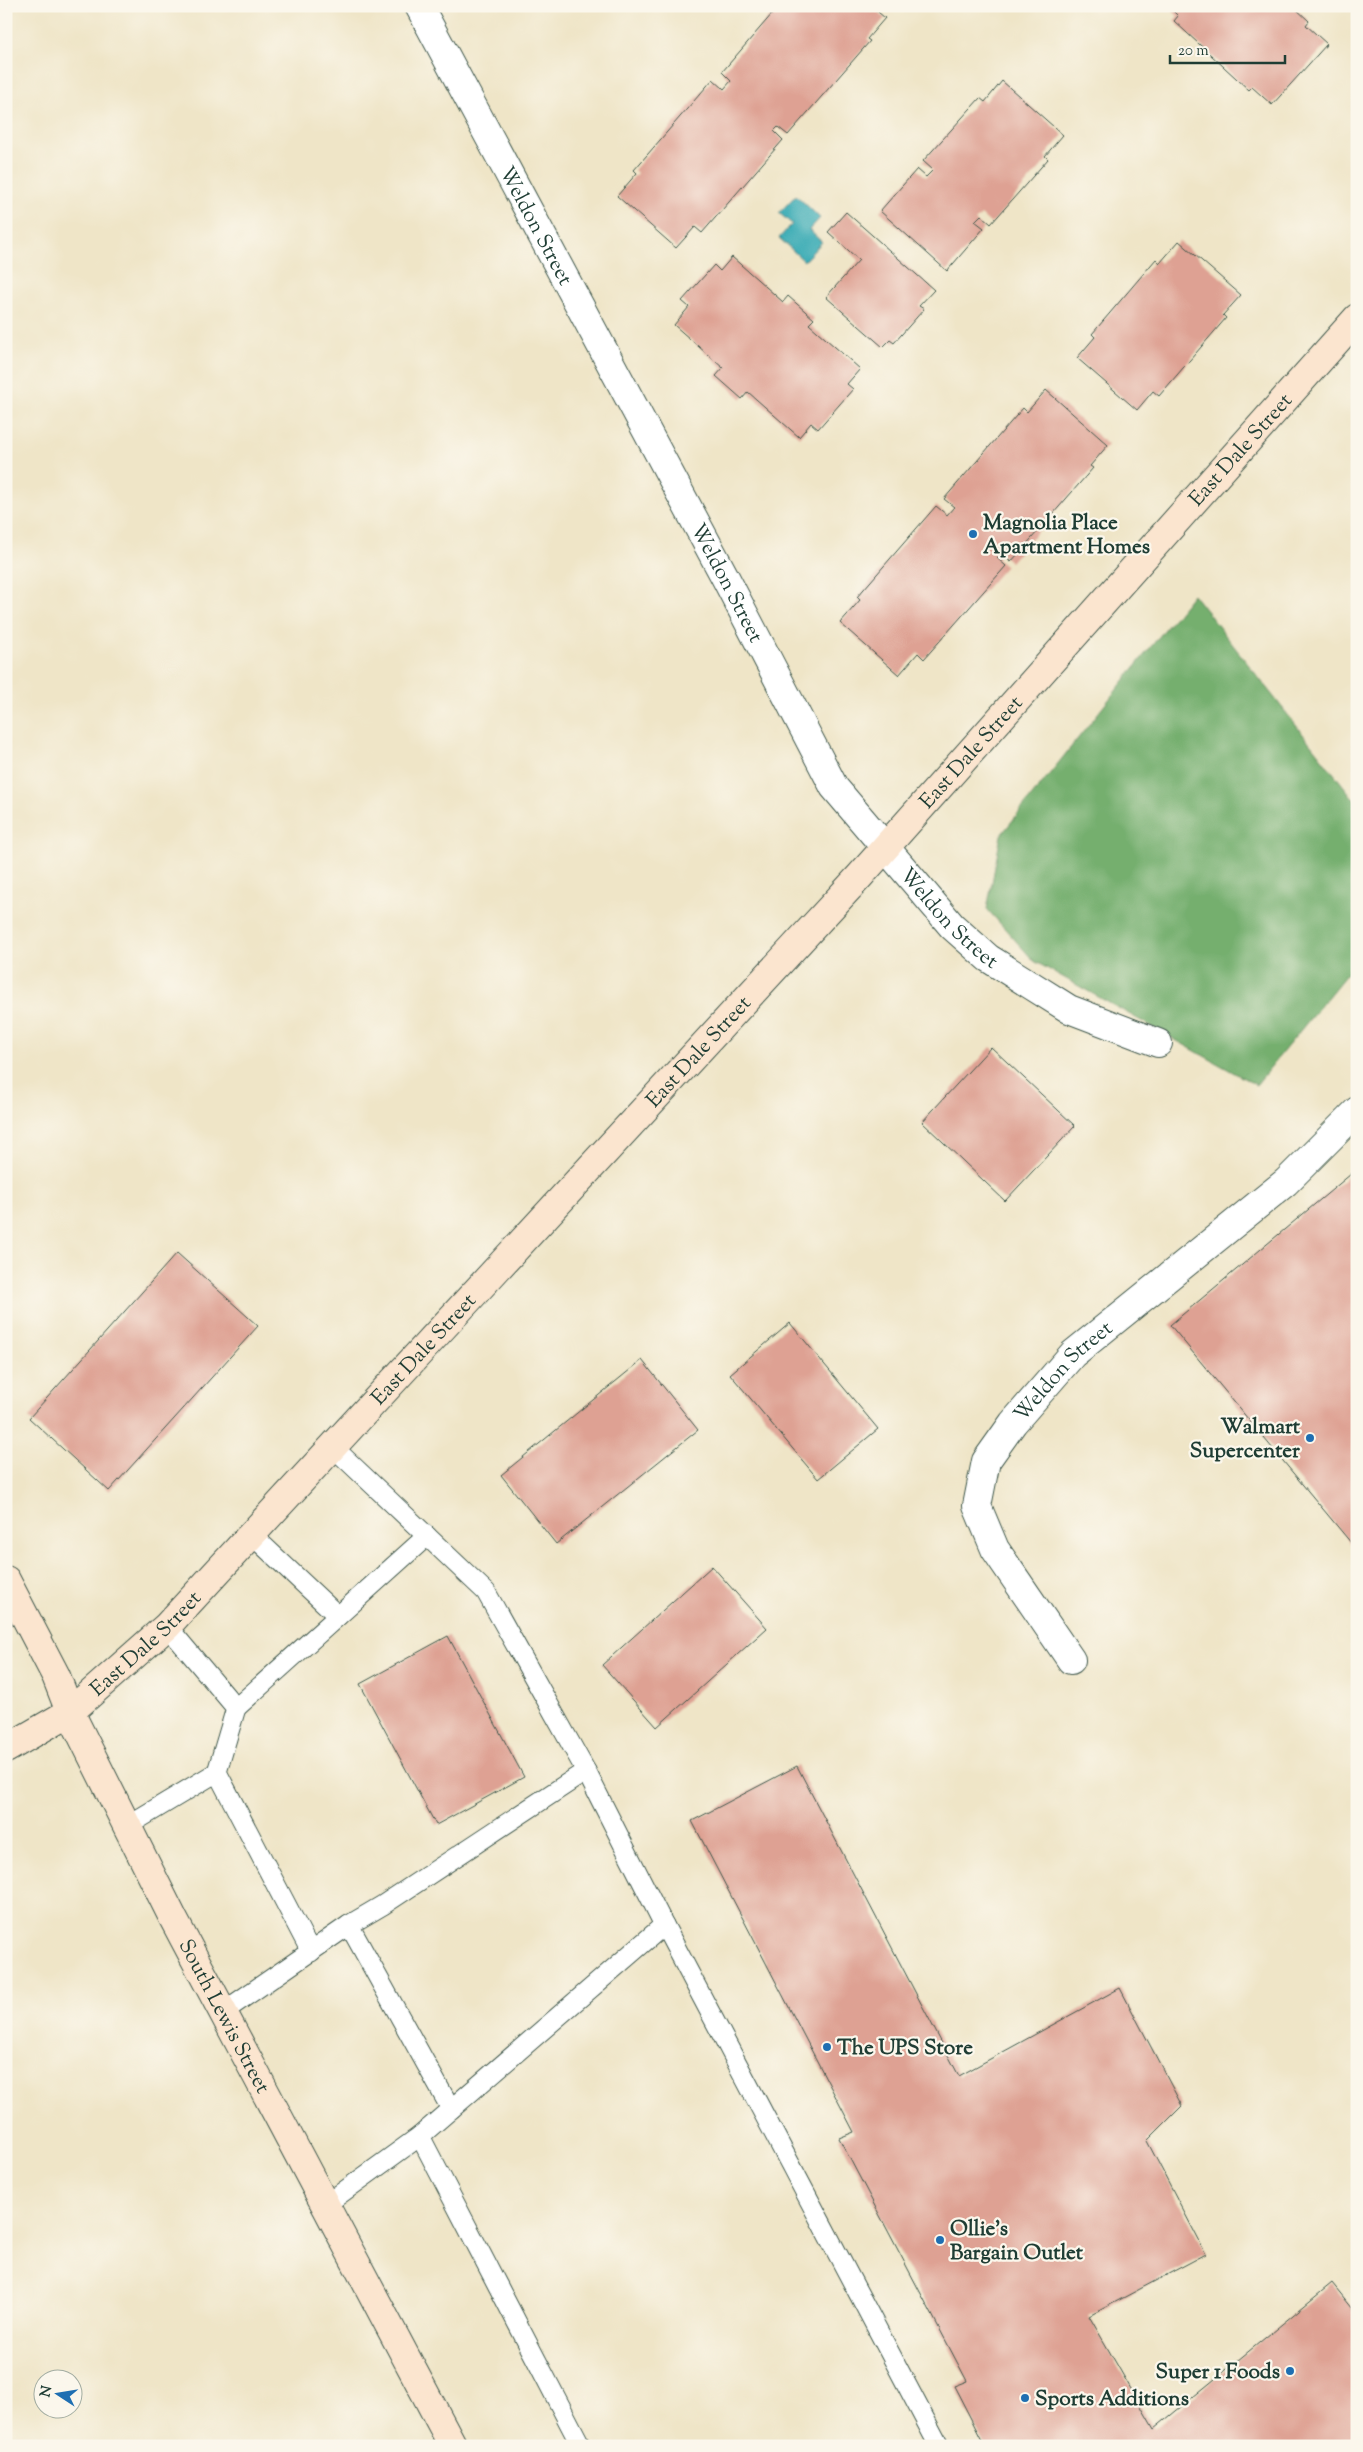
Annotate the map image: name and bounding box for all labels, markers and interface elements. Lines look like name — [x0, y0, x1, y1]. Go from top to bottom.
scale bar — [1170, 32, 1286, 64]
text: 20 m — [1178, 41, 1209, 62]
street label: Weldon Street — [491, 162, 579, 291]
street label: East Dale Street — [1183, 387, 1300, 514]
place label: Magnolia Place Apartment Homes — [983, 509, 1150, 563]
street label: Weldon Street — [682, 519, 770, 648]
marker: Magnolia Place Apartment Homes — [967, 528, 979, 540]
street label: East Dale Street — [913, 690, 1031, 816]
street label: Weldon Street — [892, 862, 1003, 977]
street label: East Dale Street — [640, 990, 759, 1115]
street label: East Dale Street — [365, 1287, 484, 1413]
street label: Weldon Street — [1008, 1315, 1120, 1429]
place label: Walmart Supercenter — [1190, 1413, 1301, 1467]
marker: Walmart Supercenter — [1304, 1432, 1316, 1444]
street label: East Dale Street — [84, 1585, 209, 1704]
street label: South Lewis Street — [170, 1934, 276, 2099]
place label: The UPS Store — [837, 2034, 973, 2064]
marker: The UPS Store — [821, 2041, 833, 2053]
place label: Ollie's Bargain Outlet — [950, 2215, 1084, 2269]
marker: Ollie's Bargain Outlet — [934, 2234, 946, 2246]
place label: Super 1 Foods — [1156, 2358, 1280, 2388]
marker: Super 1 Foods — [1284, 2365, 1296, 2377]
north arrow — [32, 2370, 82, 2420]
text: N — [36, 2384, 58, 2399]
place label: Sports Additions — [1035, 2385, 1189, 2415]
marker: Sports Additions — [1019, 2392, 1031, 2404]

